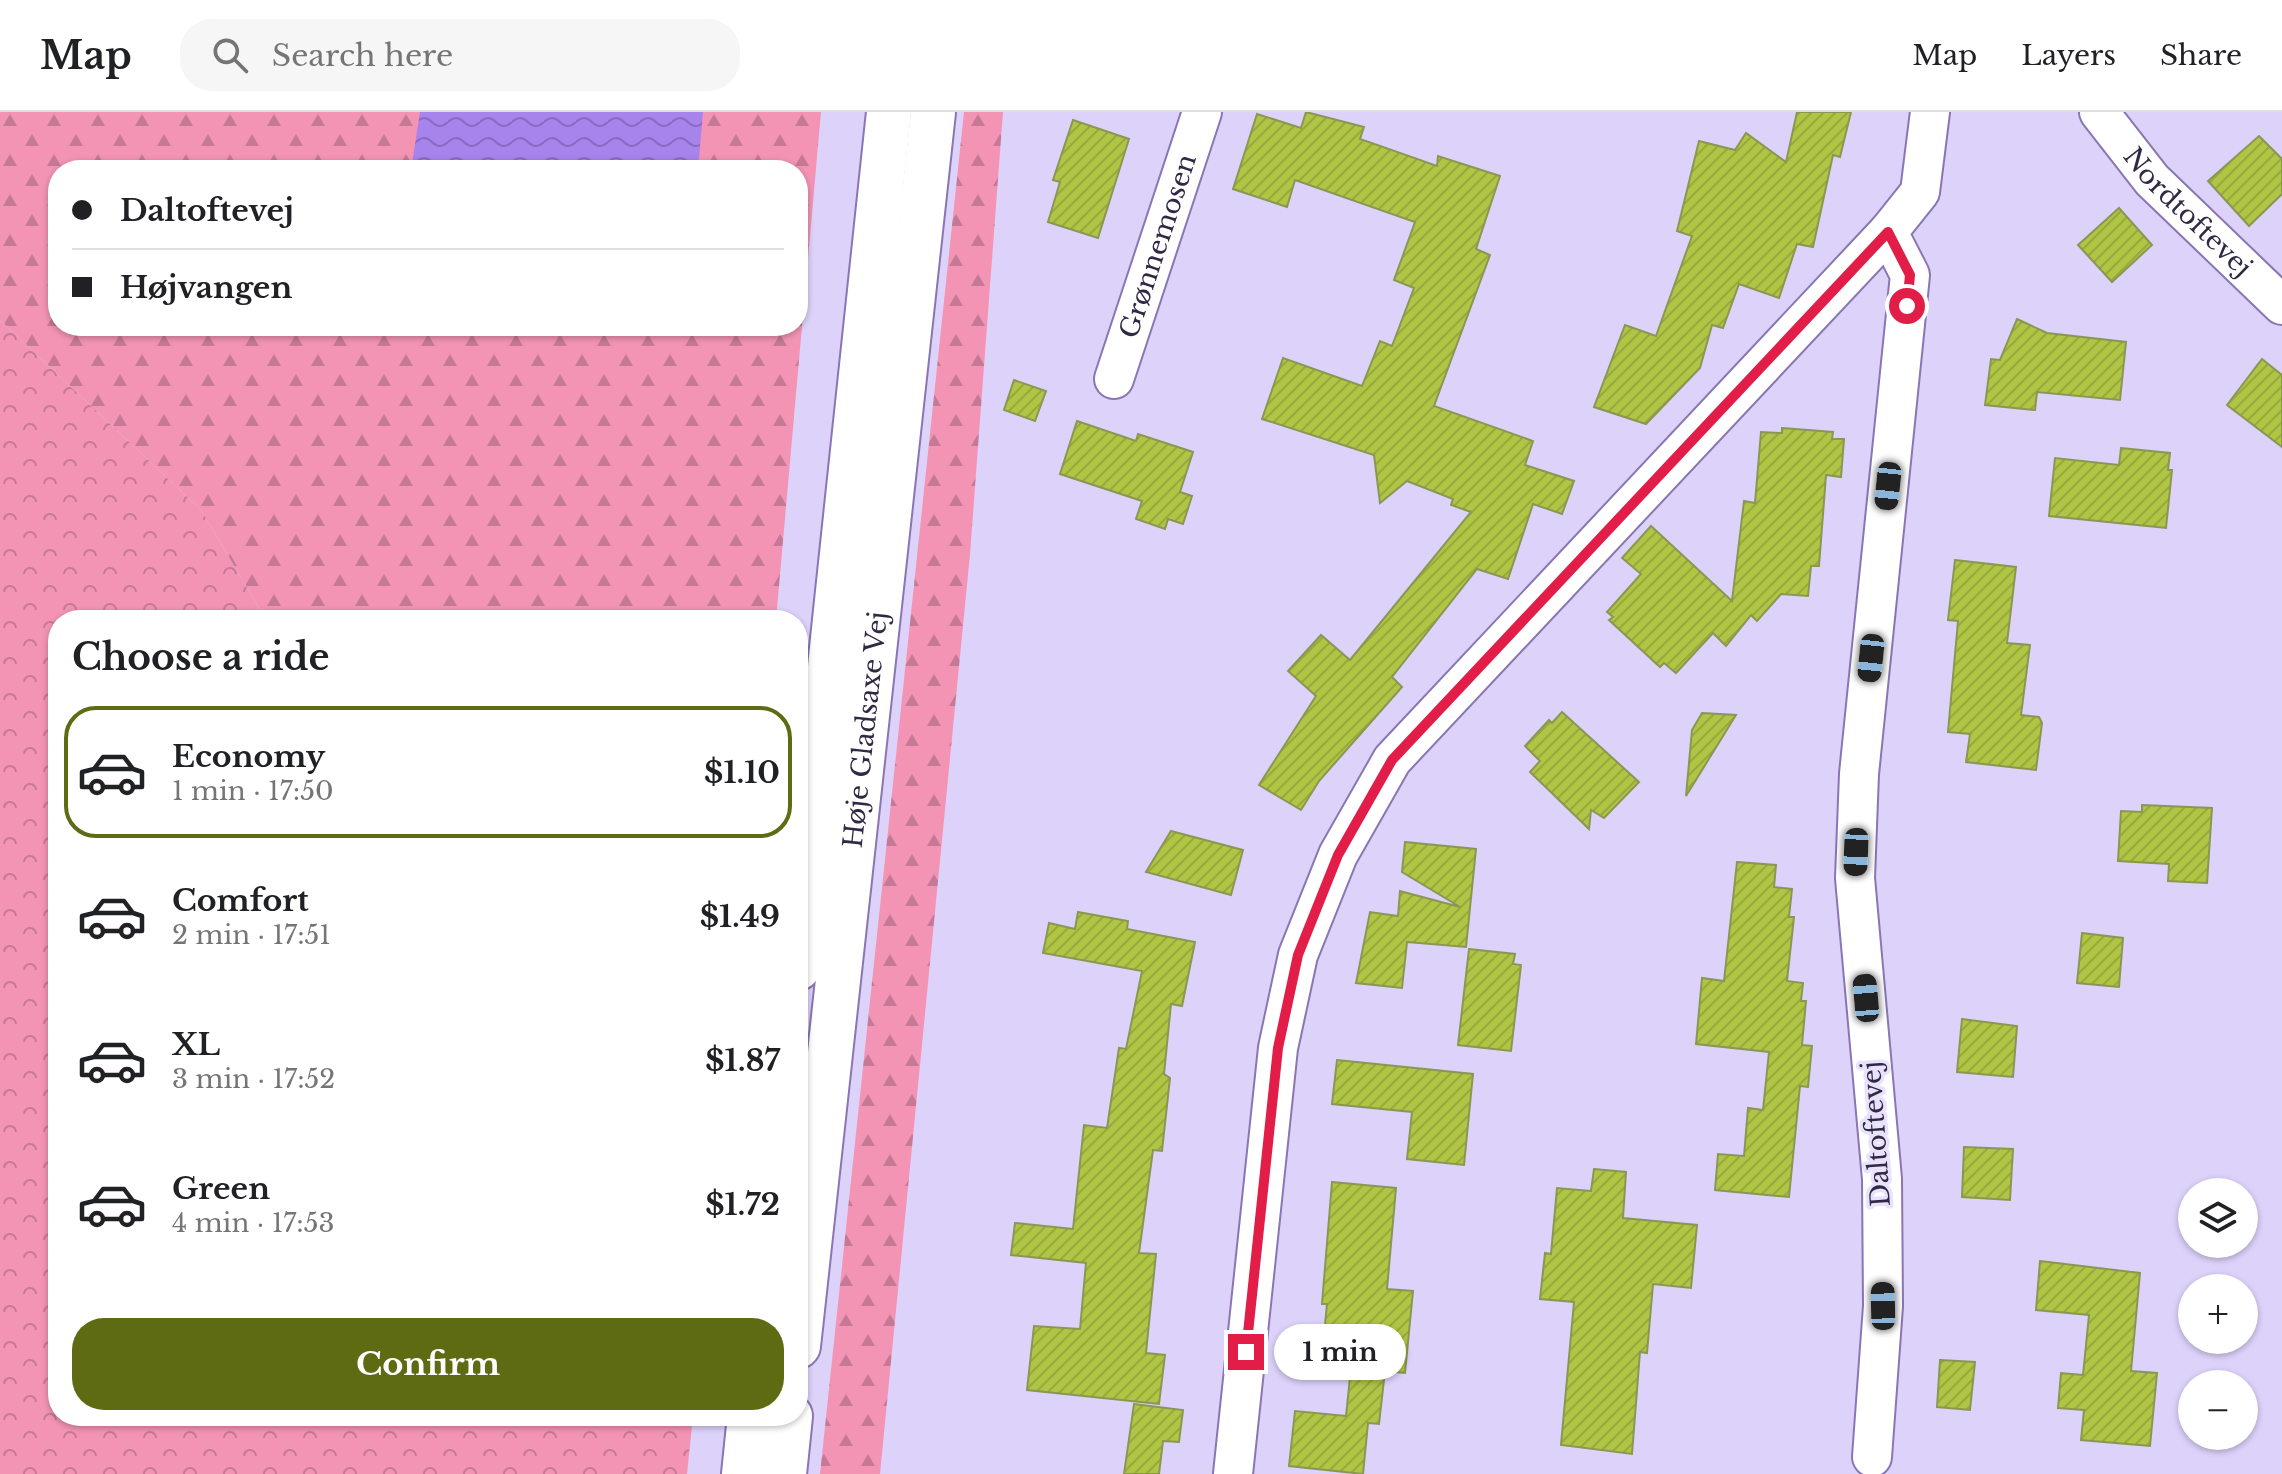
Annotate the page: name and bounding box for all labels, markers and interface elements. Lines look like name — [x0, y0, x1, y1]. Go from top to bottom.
search box — [180, 19, 740, 91]
text: Map — [40, 32, 132, 79]
icon: search — [208, 33, 252, 77]
text: Search here — [272, 37, 453, 74]
text: Map — [1912, 38, 1977, 73]
text: Layers — [2021, 38, 2116, 73]
text: Share — [2160, 38, 2242, 73]
street label: Nordtoftevej — [2117, 141, 2259, 283]
street label: Grønnemosen — [1113, 150, 1203, 342]
text: Daltoftevej — [120, 192, 294, 229]
text: Højvangen — [120, 269, 292, 306]
route start — [1889, 288, 1925, 324]
car — [1874, 461, 1902, 511]
street label: Høje Gladsaxe Vej — [837, 610, 894, 849]
car — [1857, 633, 1885, 683]
text: Choose a ride — [72, 635, 329, 680]
icon: car — [76, 736, 148, 808]
text: Economy — [172, 738, 325, 775]
text: $1.10 — [704, 754, 780, 791]
text: 1 min · 17:50 — [172, 775, 333, 807]
car — [1843, 828, 1869, 876]
icon: car — [76, 880, 148, 952]
text: Comfort — [172, 882, 309, 919]
text: $1.49 — [700, 898, 780, 935]
text: 2 min · 17:51 — [172, 919, 331, 951]
car — [1852, 973, 1880, 1023]
icon: car — [76, 1024, 148, 1096]
text: XL — [172, 1026, 220, 1063]
text: $1.87 — [705, 1042, 780, 1079]
street label: Daltoftevej — [1855, 1060, 1897, 1208]
text: 3 min · 17:52 — [172, 1063, 335, 1095]
icon: car — [76, 1168, 148, 1240]
text: Green — [172, 1170, 270, 1207]
map controls — [2178, 1178, 2258, 1450]
button: layers — [2178, 1178, 2258, 1258]
text: $1.72 — [705, 1186, 780, 1223]
text: 4 min · 17:53 — [172, 1207, 335, 1239]
button: + — [2178, 1274, 2258, 1354]
car — [1871, 1282, 1895, 1330]
button: Confirm — [72, 1318, 784, 1410]
callout: 1 min — [1274, 1324, 1406, 1380]
route end — [1228, 1334, 1264, 1370]
text: 1 min — [1302, 1336, 1378, 1368]
button: − — [2178, 1370, 2258, 1450]

